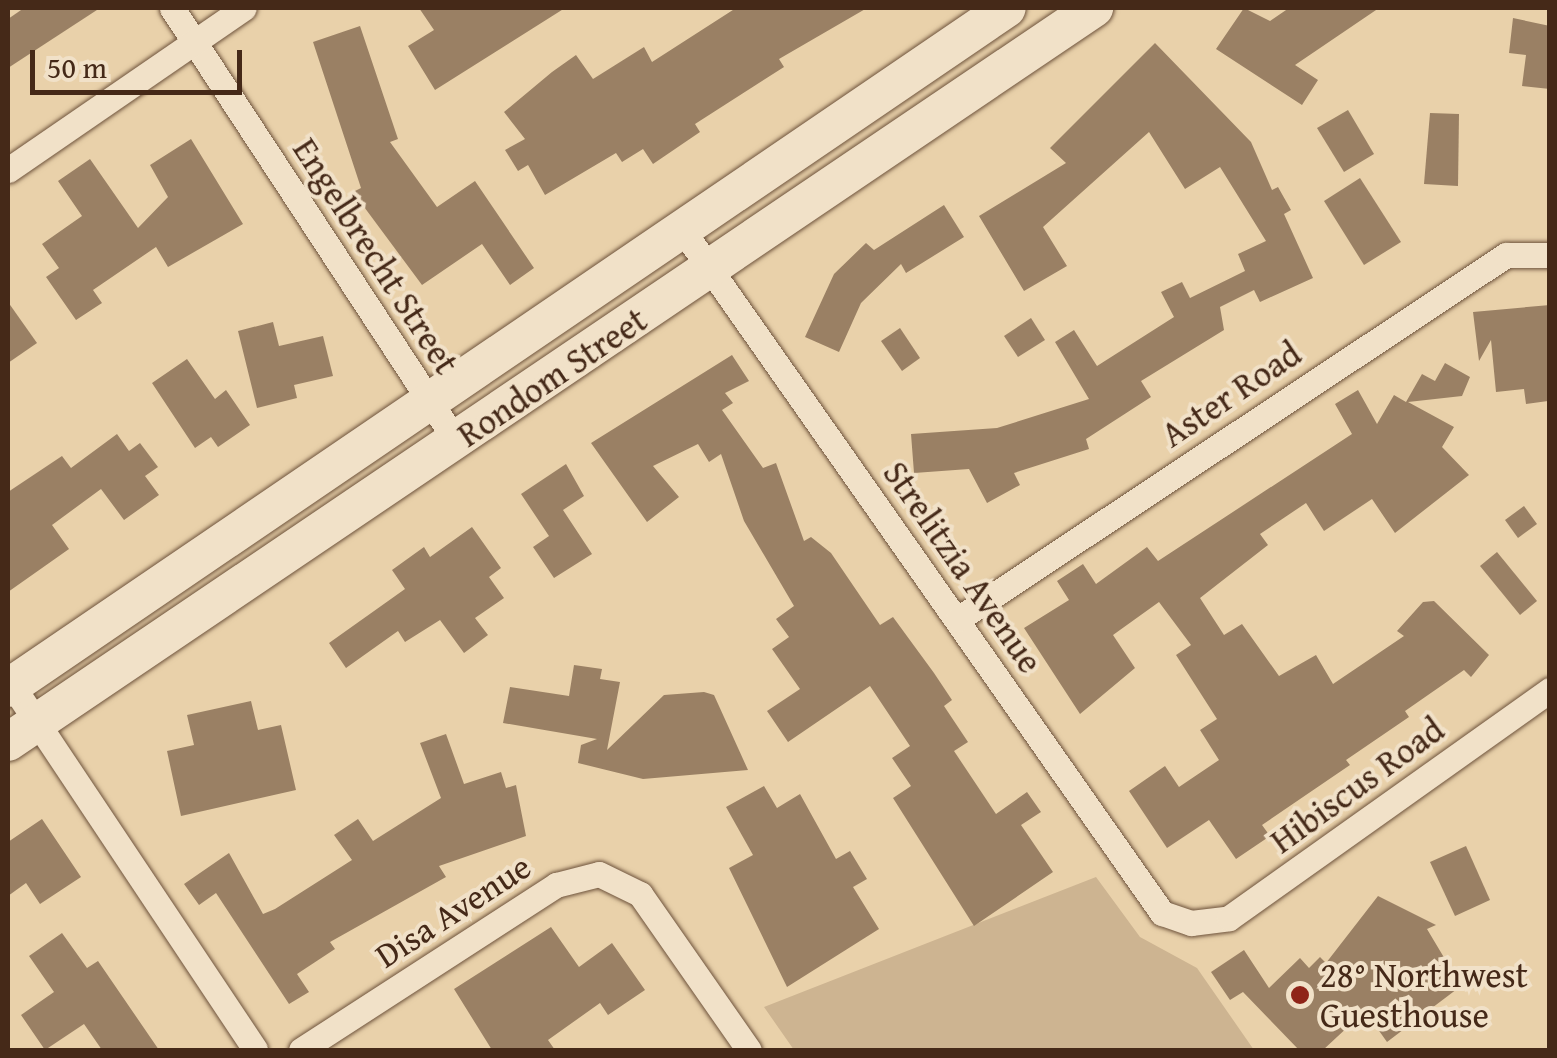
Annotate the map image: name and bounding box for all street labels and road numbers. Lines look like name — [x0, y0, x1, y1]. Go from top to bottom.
street label: Engelbrecht Street — [284, 130, 468, 382]
street label: Rondom Street — [449, 298, 655, 456]
street label: Aster Road — [1153, 332, 1309, 456]
street label: Strelitzia Avenue — [874, 453, 1052, 681]
street label: Hibiscus Road — [1262, 708, 1452, 862]
street label: Disa Avenue — [367, 845, 539, 977]

